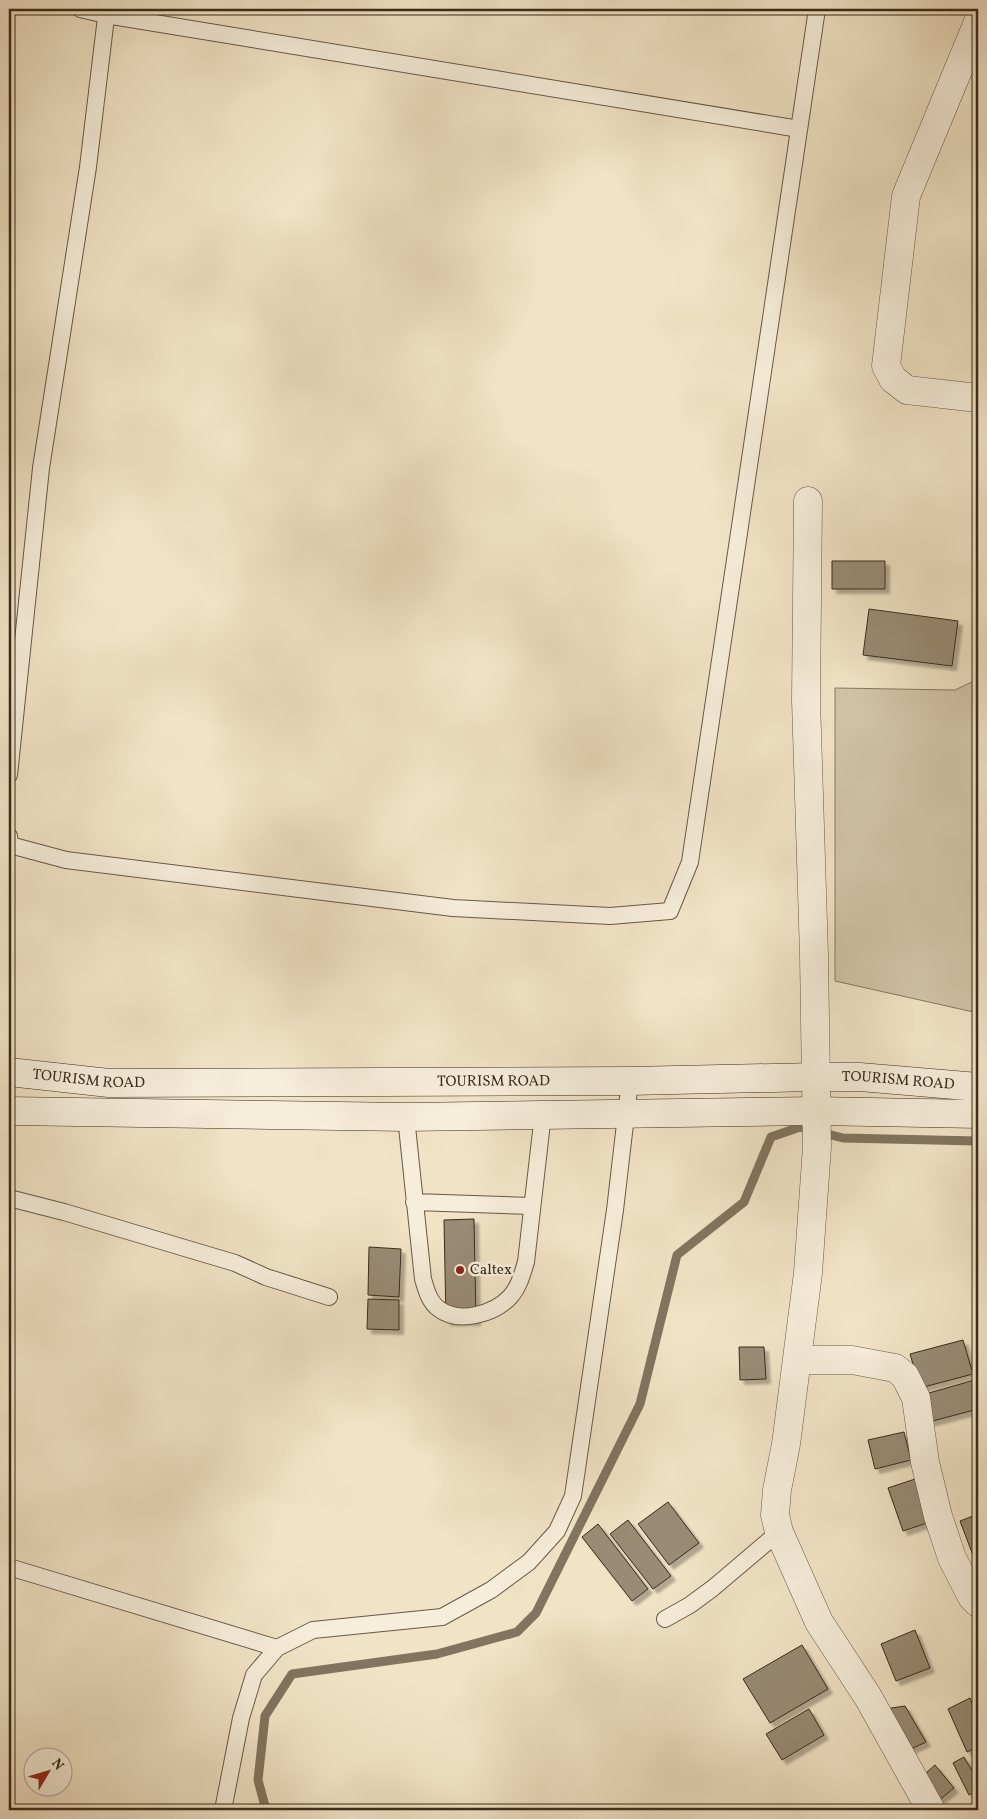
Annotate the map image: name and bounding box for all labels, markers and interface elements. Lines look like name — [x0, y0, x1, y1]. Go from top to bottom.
street label: TOURISM ROAD — [31, 1064, 145, 1094]
street label: TOURISM ROAD — [842, 1067, 955, 1095]
street label: TOURISM ROAD — [437, 1071, 550, 1092]
place label: Caltex — [470, 1260, 512, 1281]
marker: Caltex — [454, 1264, 466, 1276]
north arrow — [22, 1746, 72, 1796]
text: N — [46, 1755, 68, 1775]

